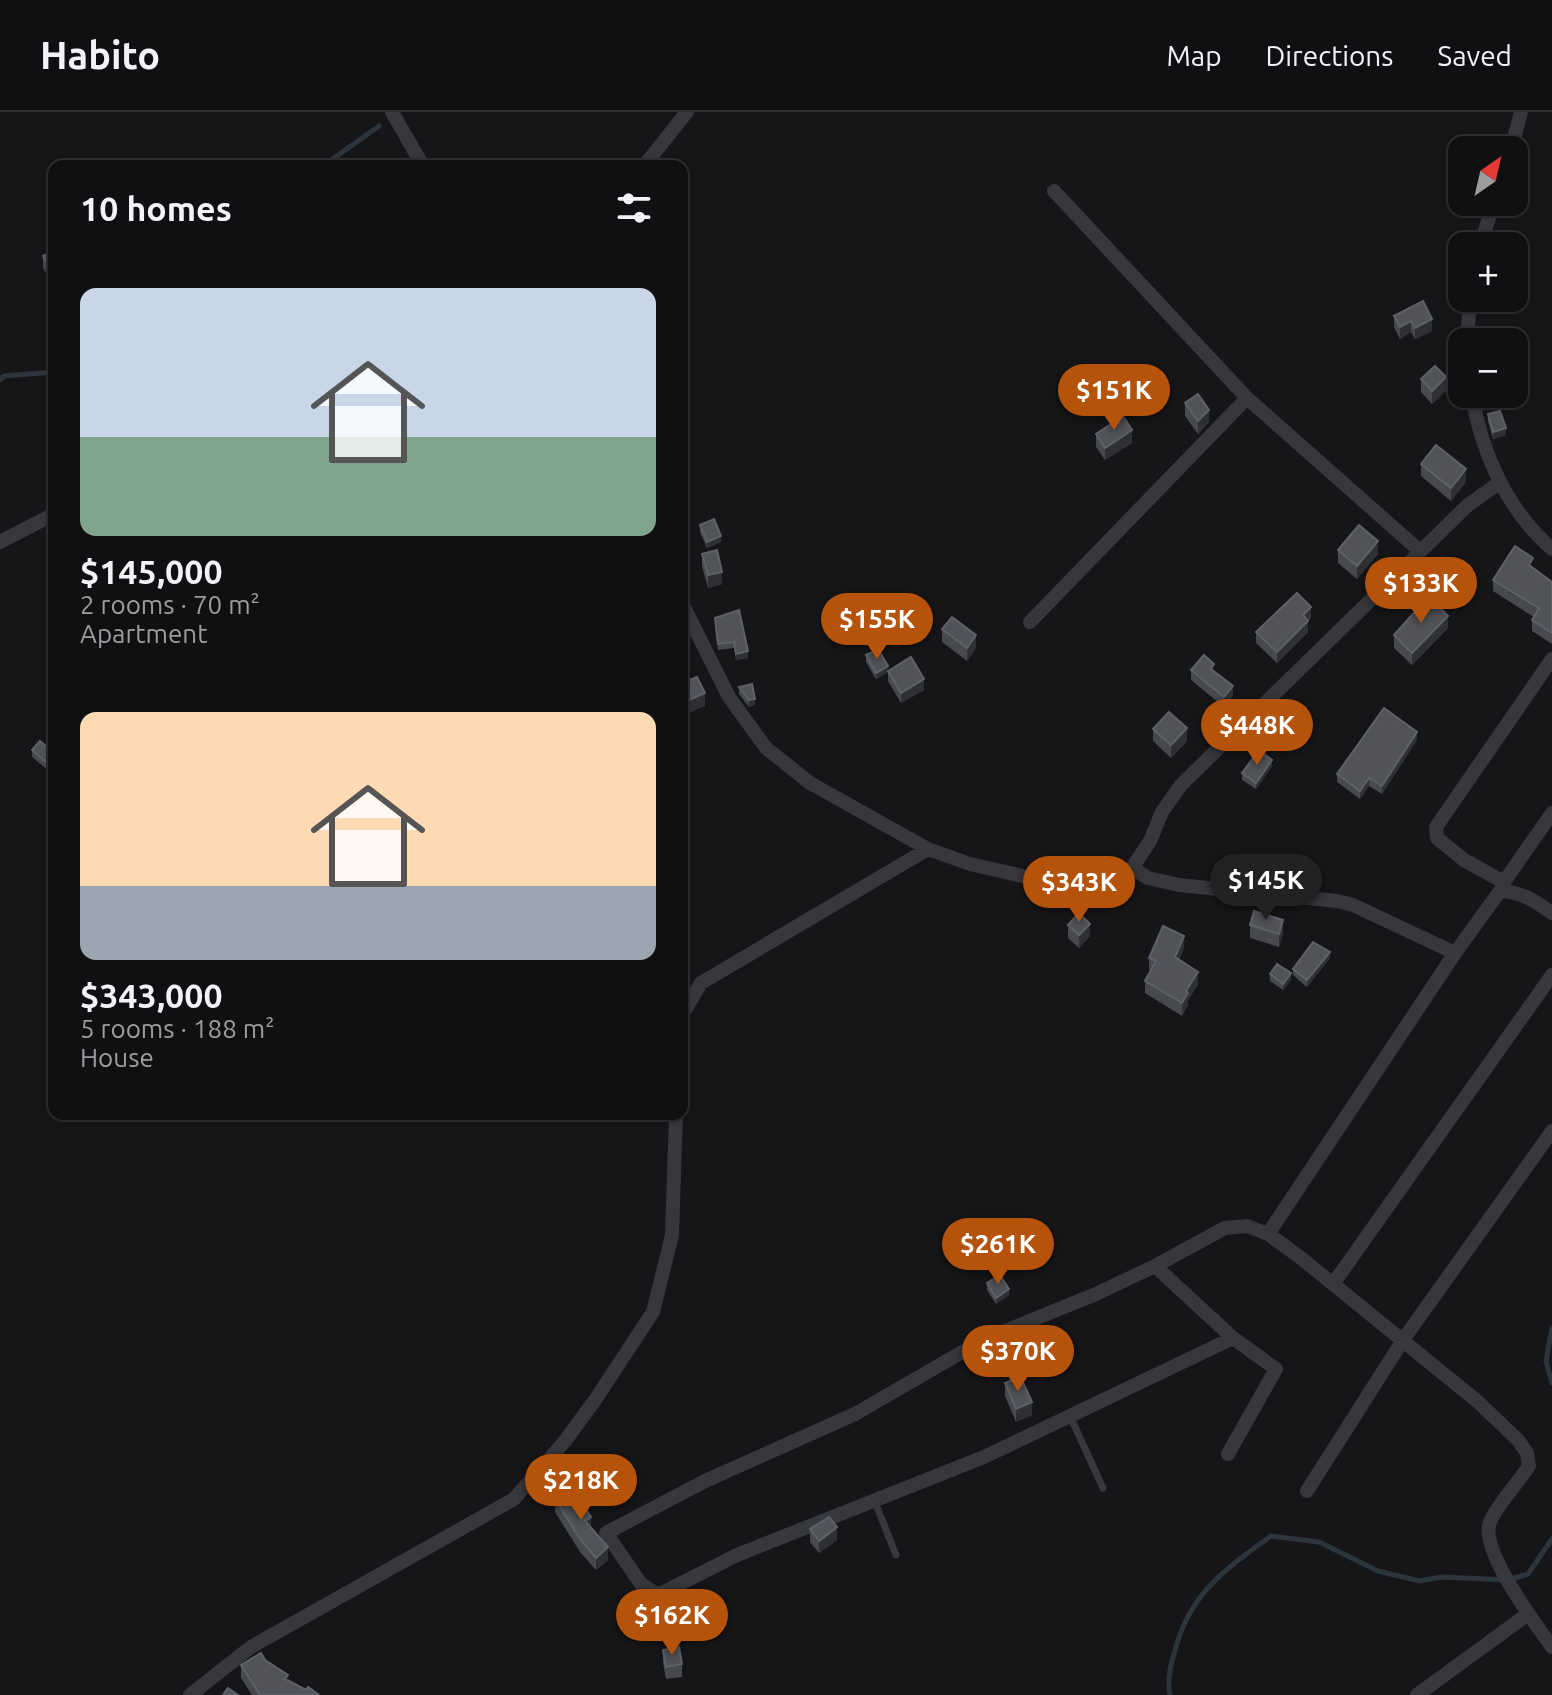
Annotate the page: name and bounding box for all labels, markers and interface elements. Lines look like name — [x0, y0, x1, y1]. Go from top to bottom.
text: Habito — [40, 34, 160, 76]
text: Map — [1166, 40, 1222, 71]
text: Directions — [1266, 40, 1393, 71]
text: Saved — [1437, 40, 1512, 71]
north arrow — [1448, 136, 1528, 216]
map controls — [1448, 136, 1528, 408]
icon: filters — [612, 186, 656, 230]
text: 10 homes — [80, 189, 232, 227]
button: + — [1448, 232, 1528, 312]
button: − — [1448, 328, 1528, 408]
icon: home — [296, 340, 440, 484]
pin: $151K — [1058, 364, 1170, 432]
text: $151K — [1076, 375, 1152, 404]
text: $145,000 — [80, 552, 223, 590]
pin: $133K — [1365, 557, 1477, 625]
text: $133K — [1383, 568, 1459, 597]
text: 2 rooms · 70 m² — [80, 590, 260, 619]
pin: $155K — [821, 593, 933, 661]
text: $155K — [839, 604, 915, 633]
text: Apartment — [80, 619, 207, 648]
pin: $448K — [1201, 699, 1313, 767]
text: $448K — [1219, 710, 1295, 739]
icon: home — [296, 764, 440, 908]
pin: $145K — [1210, 854, 1322, 922]
pin: $343K — [1023, 856, 1135, 924]
text: $145K — [1228, 865, 1304, 894]
text: $343K — [1041, 867, 1117, 896]
text: $343,000 — [80, 976, 223, 1014]
text: 5 rooms · 188 m² — [80, 1014, 275, 1043]
text: House — [80, 1043, 154, 1072]
pin: $261K — [942, 1218, 1054, 1286]
text: $261K — [960, 1229, 1036, 1258]
pin: $370K — [962, 1325, 1074, 1393]
text: $370K — [980, 1336, 1056, 1365]
pin: $218K — [525, 1454, 637, 1522]
text: $218K — [543, 1465, 619, 1494]
pin: $162K — [616, 1589, 728, 1657]
text: $162K — [634, 1600, 710, 1629]

